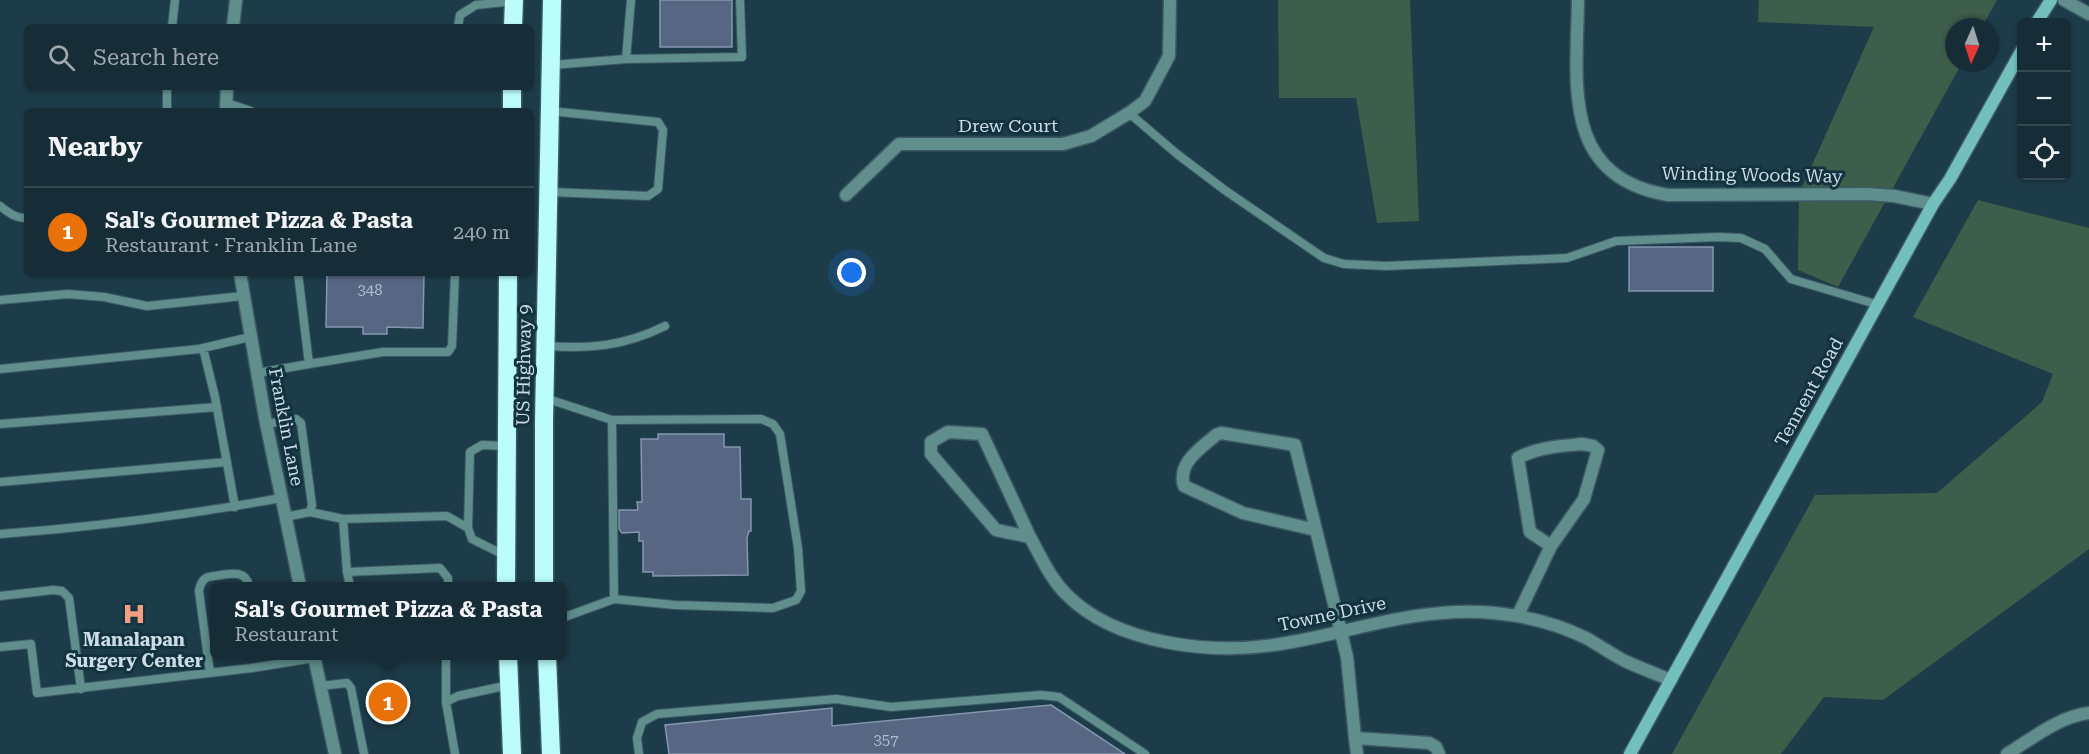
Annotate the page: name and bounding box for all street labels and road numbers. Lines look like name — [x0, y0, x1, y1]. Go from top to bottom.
street label: Drew Court — [958, 115, 1058, 136]
street label: Winding Woods Way — [1661, 162, 1843, 187]
street label: US Highway 9 — [512, 304, 535, 426]
street label: Tennent Road — [1770, 333, 1847, 450]
street label: Franklin Lane — [265, 366, 308, 488]
street label: Towne Drive — [1276, 592, 1388, 635]

